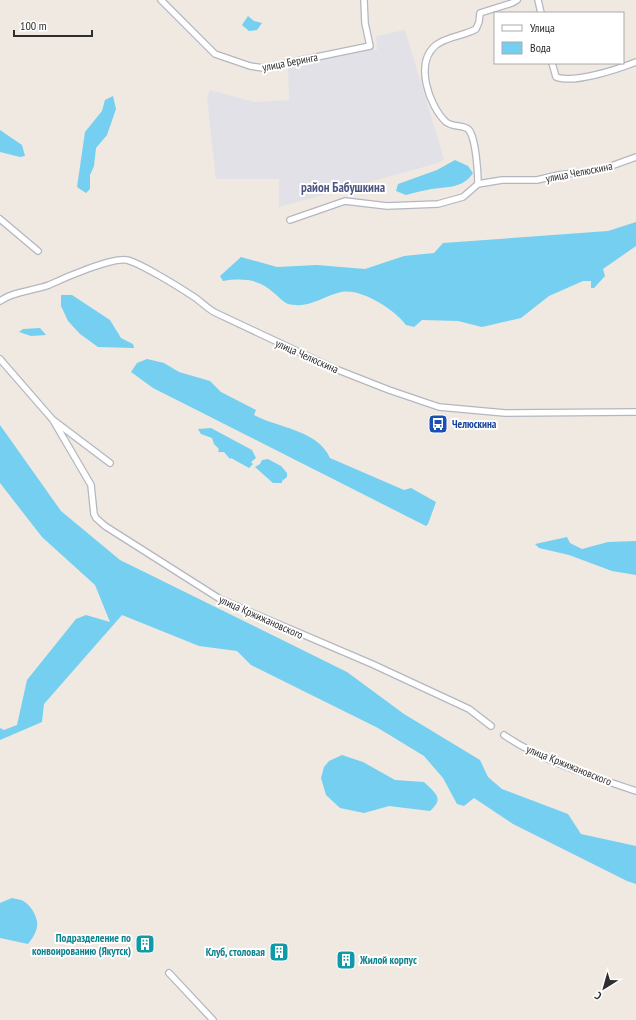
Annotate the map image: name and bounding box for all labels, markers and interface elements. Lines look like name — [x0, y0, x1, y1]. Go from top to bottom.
scale bar — [14, 12, 92, 38]
legend — [494, 12, 624, 64]
text: 100 m — [20, 18, 47, 33]
text: Улица — [530, 20, 555, 35]
text: Вода — [530, 40, 551, 55]
street label: улица Беринга — [261, 50, 319, 74]
street label: улица Челюскина — [544, 159, 614, 185]
district label: район Бабушкина — [301, 179, 385, 196]
street label: улица Челюскина — [273, 336, 341, 376]
bus stop icon: Челюскина — [427, 413, 449, 435]
place label: Челюскина — [452, 417, 497, 431]
street label: улица Кржижановского — [217, 592, 306, 642]
street label: улица Кржижановского — [524, 742, 614, 789]
place label: Подразделение по конвоированию (Якутск) — [32, 931, 131, 958]
building icon: Подразделение по конвоированию (Якутск) — [134, 933, 156, 955]
building icon: Клуб, столовая — [268, 941, 290, 963]
place label: Клуб, столовая — [206, 945, 265, 959]
building icon: Жилой корпус — [335, 949, 357, 971]
place label: Жилой корпус — [359, 953, 417, 967]
north arrow — [584, 968, 624, 1008]
text: С — [592, 989, 604, 1003]

